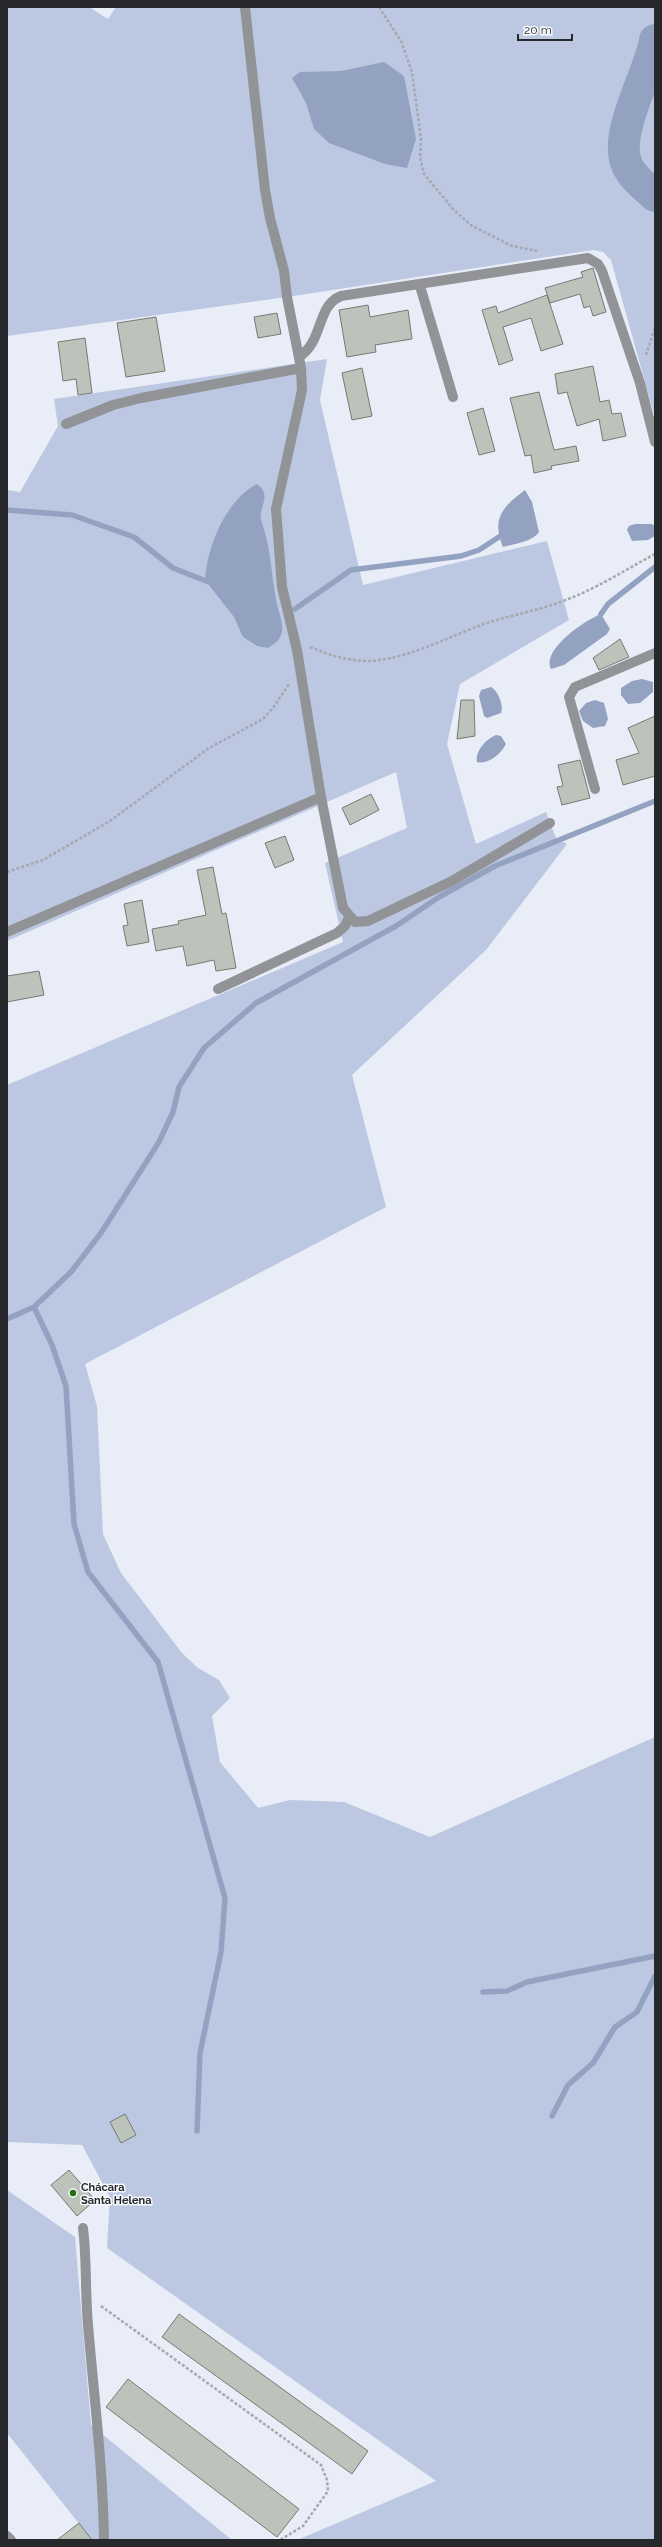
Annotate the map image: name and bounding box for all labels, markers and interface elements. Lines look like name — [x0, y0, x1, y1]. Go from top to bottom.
scale bar — [518, 16, 572, 42]
text: 20 m — [524, 23, 552, 37]
place label: Chácara Santa Helena — [81, 2181, 152, 2207]
marker: Chácara Santa Helena — [68, 2188, 78, 2198]

